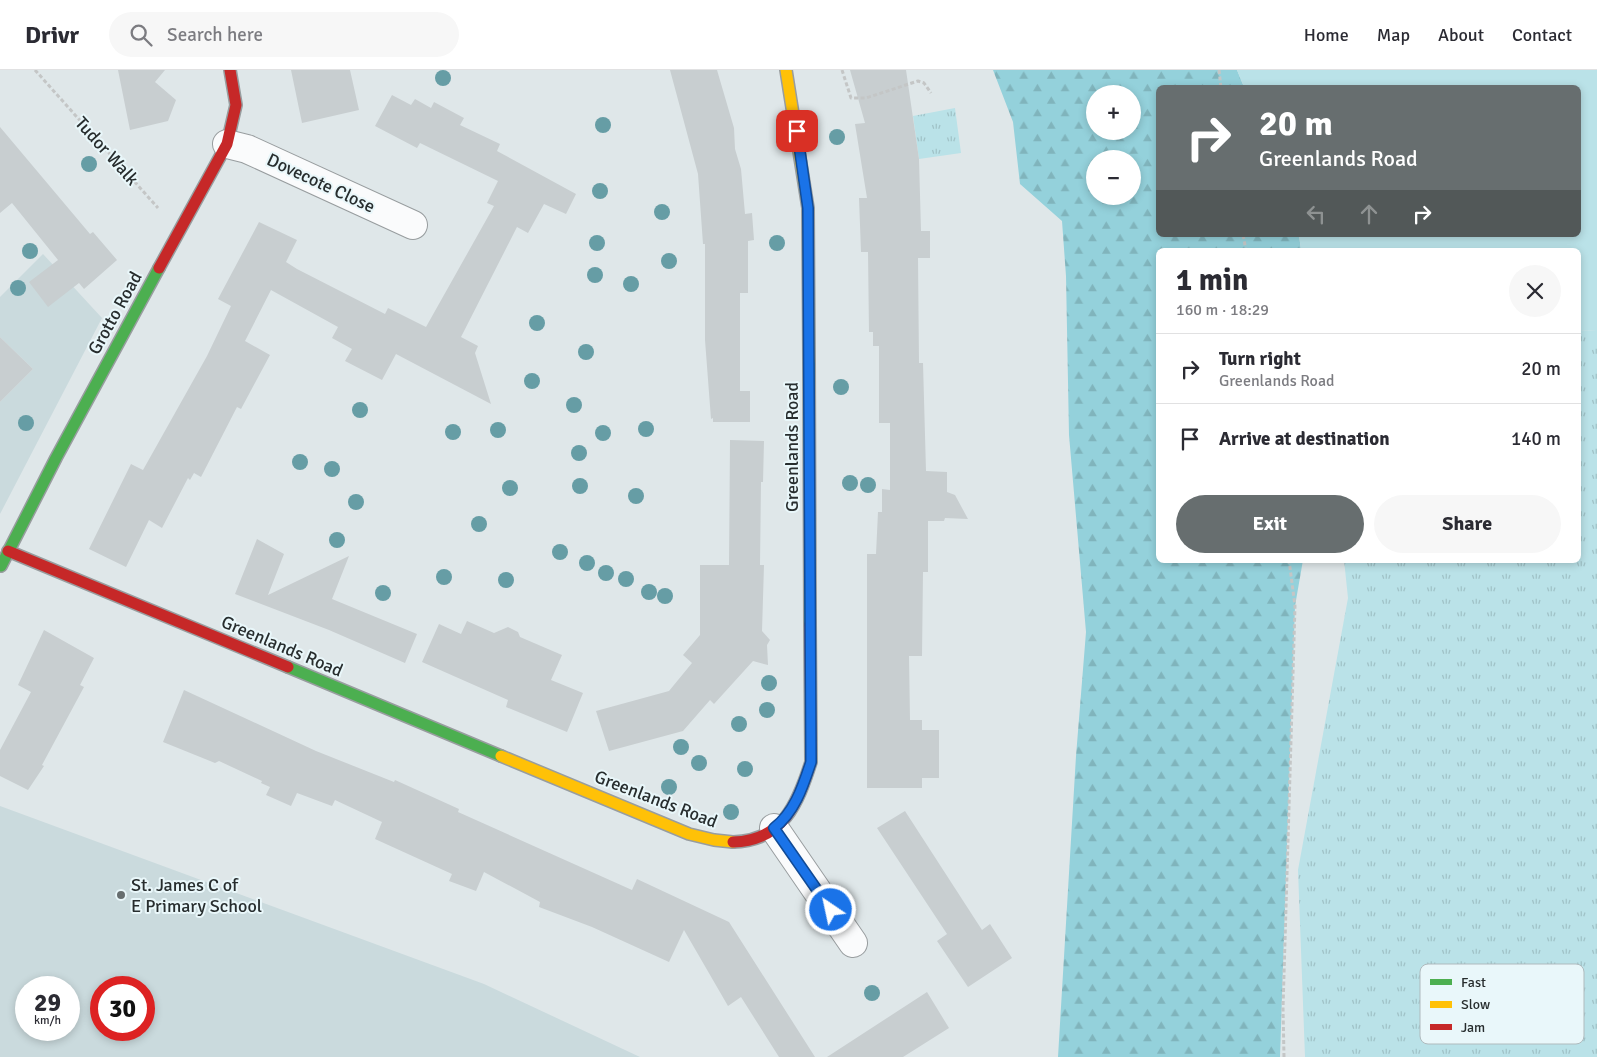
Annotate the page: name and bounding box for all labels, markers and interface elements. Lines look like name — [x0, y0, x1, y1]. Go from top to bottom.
search box — [109, 12, 459, 57]
text: Drivr — [25, 20, 79, 50]
icon: search — [127, 21, 155, 49]
text: Search here — [167, 23, 263, 47]
text: Home — [1304, 24, 1349, 46]
text: Map — [1377, 24, 1410, 46]
text: About — [1438, 24, 1484, 46]
text: Contact — [1512, 24, 1572, 46]
map controls — [1086, 85, 1141, 205]
button: + — [1086, 85, 1141, 140]
text: 20 m — [1259, 102, 1333, 145]
icon: right — [1176, 105, 1241, 170]
pin — [776, 110, 818, 152]
street label: Tudor Walk — [70, 112, 144, 190]
icon: arrive — [783, 117, 811, 145]
text: Greenlands Road — [1259, 145, 1418, 172]
street label: Dovecote Close — [263, 148, 379, 218]
button: − — [1086, 150, 1141, 205]
icon: left — [1302, 200, 1330, 228]
icon: ahead — [1355, 200, 1383, 228]
icon: right — [1408, 200, 1436, 228]
text: 1 min — [1176, 262, 1248, 299]
button: close — [1509, 265, 1561, 317]
street label: Grotto Road — [83, 268, 147, 358]
text: 160 m · 18:29 — [1176, 300, 1269, 320]
text: Turn right — [1219, 347, 1301, 371]
icon: right — [1176, 355, 1204, 383]
text: 20 m — [1521, 357, 1561, 381]
text: Greenlands Road — [1219, 371, 1334, 391]
street label: Greenlands Road — [781, 382, 803, 512]
icon: arrive — [1176, 425, 1204, 453]
text: Arrive at destination — [1219, 427, 1390, 451]
text: 140 m — [1511, 427, 1561, 451]
button: Exit — [1176, 495, 1364, 553]
button: Share — [1374, 495, 1561, 553]
street label: Greenlands Road — [218, 611, 346, 681]
street label: Greenlands Road — [591, 765, 721, 833]
place label: St. James C of E Primary School — [131, 874, 262, 917]
position arrow — [804, 883, 856, 935]
marker: St. James C of E Primary School — [115, 889, 127, 901]
legend — [1420, 964, 1584, 1044]
text: Fast — [1461, 974, 1486, 991]
speed limit sign: 30 — [90, 976, 155, 1041]
text: 29 — [34, 987, 61, 1018]
text: Slow — [1461, 996, 1490, 1013]
text: km/h — [34, 1013, 61, 1028]
text: Jam — [1461, 1019, 1485, 1036]

